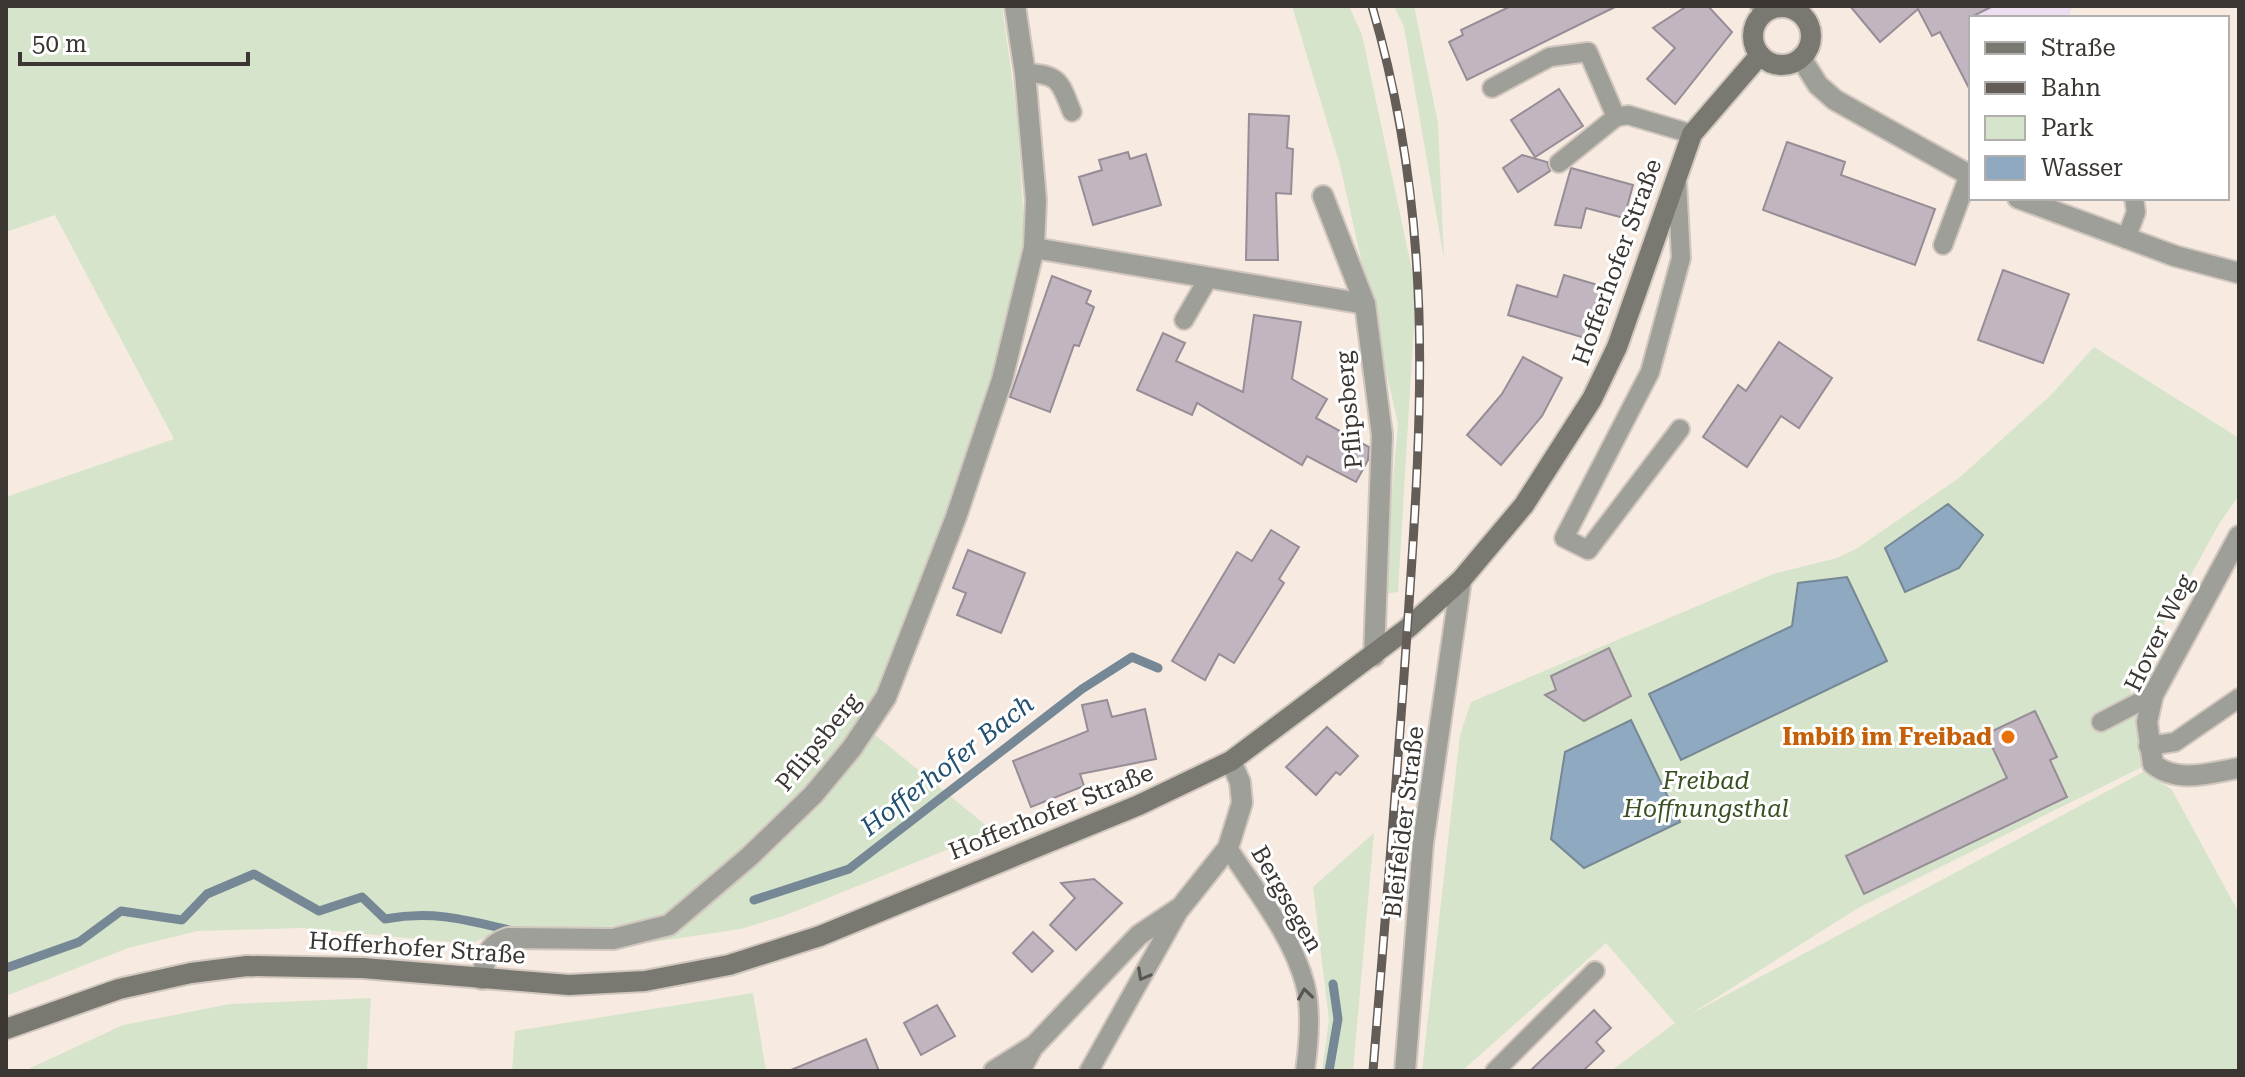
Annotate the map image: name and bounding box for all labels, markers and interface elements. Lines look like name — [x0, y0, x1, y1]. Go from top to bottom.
scale bar — [20, 16, 248, 66]
legend — [1969, 16, 2229, 200]
text: 50 m — [32, 30, 87, 58]
text: Straße — [2041, 34, 2116, 62]
text: Bahn — [2041, 74, 2101, 102]
text: Park — [2041, 114, 2094, 142]
text: Wasser — [2041, 154, 2123, 182]
street label: Hofferhofer Straße — [1567, 155, 1667, 369]
street label: Pflipsberg — [1330, 350, 1368, 470]
street label: Hover Weg — [2119, 570, 2199, 696]
street label: Pflipsberg — [770, 687, 866, 797]
water label: Hofferhofer Bach — [854, 688, 1039, 842]
place label: Imbiß im Freibad — [1783, 723, 1992, 751]
street label: Bleifelder Straße — [1378, 725, 1430, 919]
marker: Imbiß im Freibad — [1999, 728, 2017, 746]
street label: Hofferhofer Straße — [945, 758, 1157, 866]
park label: Freibad Hoffnungsthal — [1622, 767, 1789, 823]
street label: Bergsegen — [1245, 841, 1329, 957]
street label: Hofferhofer Straße — [307, 926, 527, 970]
one-way arrow — [1137, 967, 1152, 982]
one-way arrow — [1297, 987, 1314, 1000]

